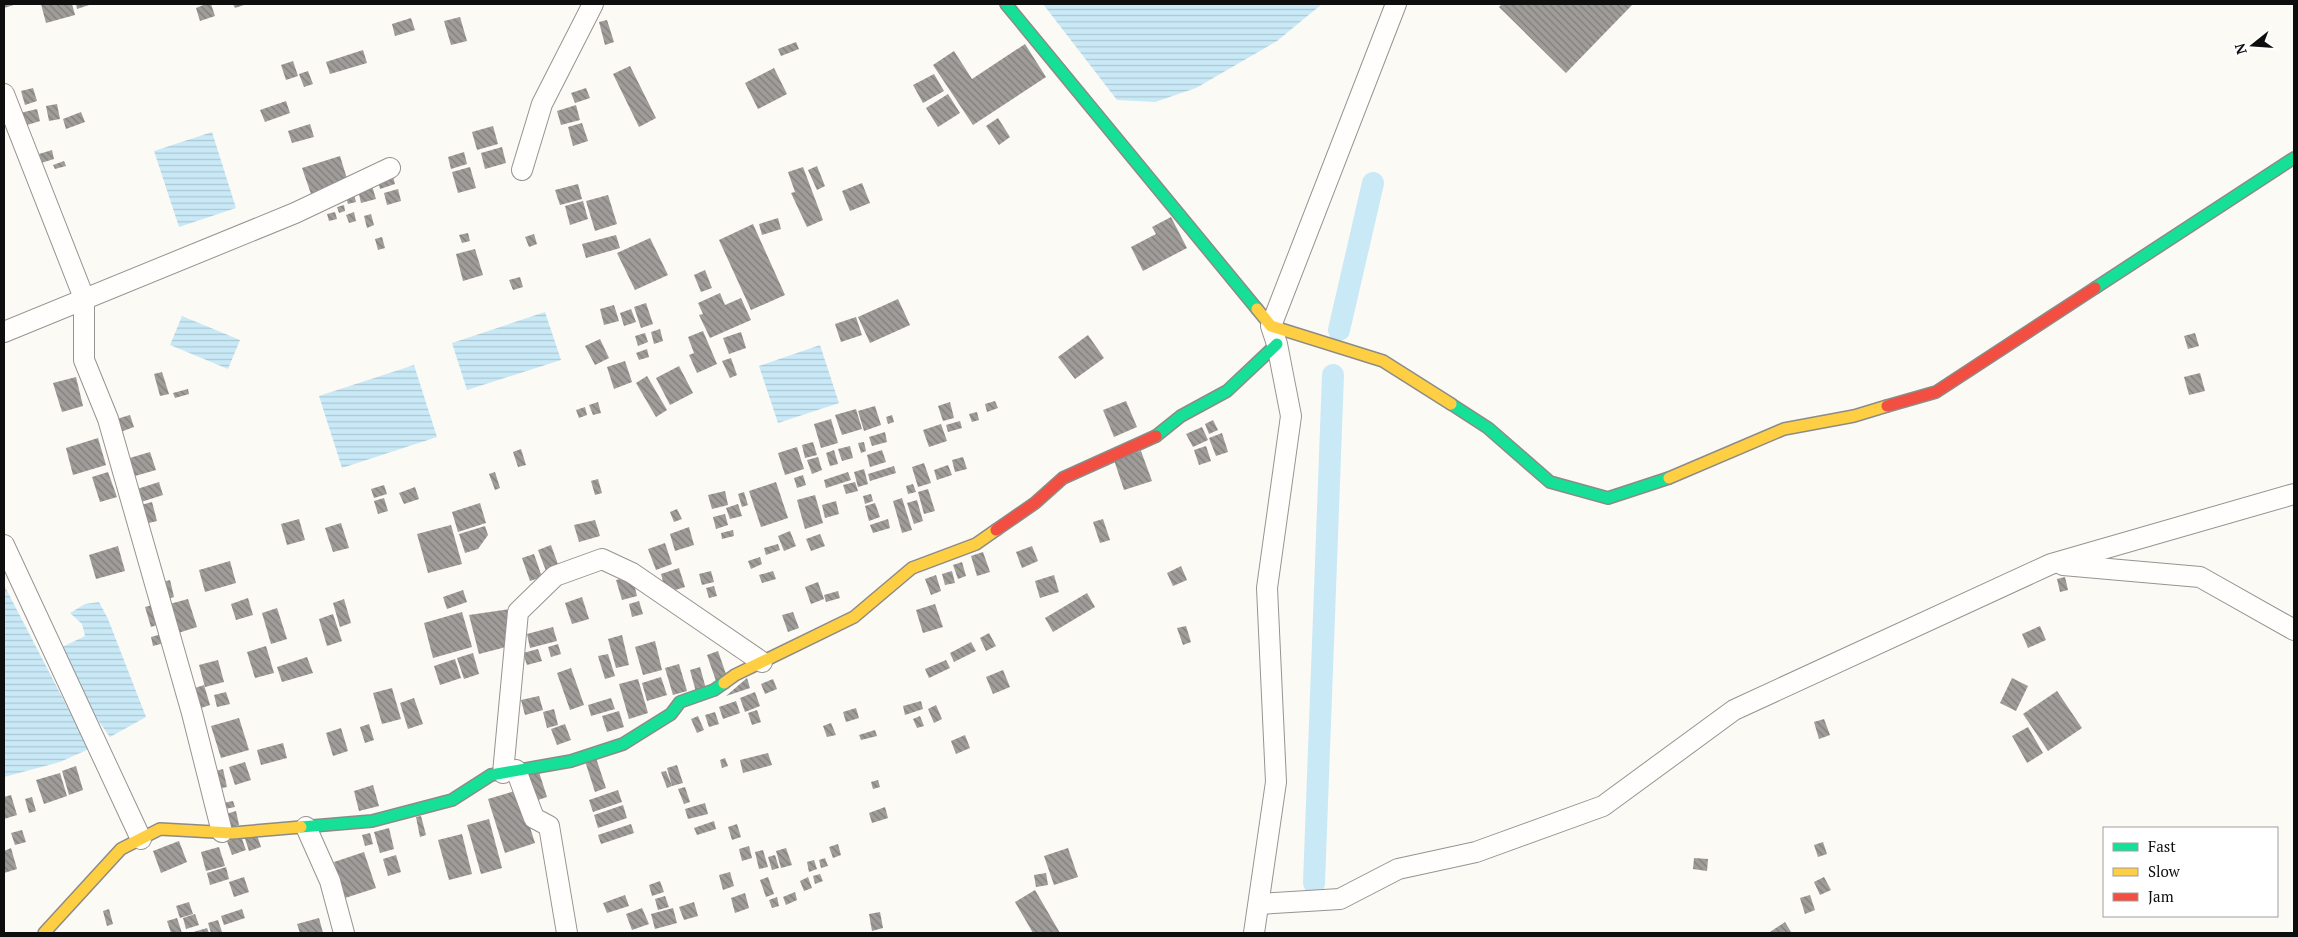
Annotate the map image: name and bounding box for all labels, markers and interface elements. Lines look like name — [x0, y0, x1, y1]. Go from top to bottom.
north arrow — [2228, 20, 2278, 70]
text: N — [2229, 41, 2251, 57]
legend — [2103, 827, 2278, 917]
text: Fast — [2148, 836, 2176, 856]
text: Slow — [2148, 861, 2181, 881]
text: Jam — [2148, 886, 2174, 906]

